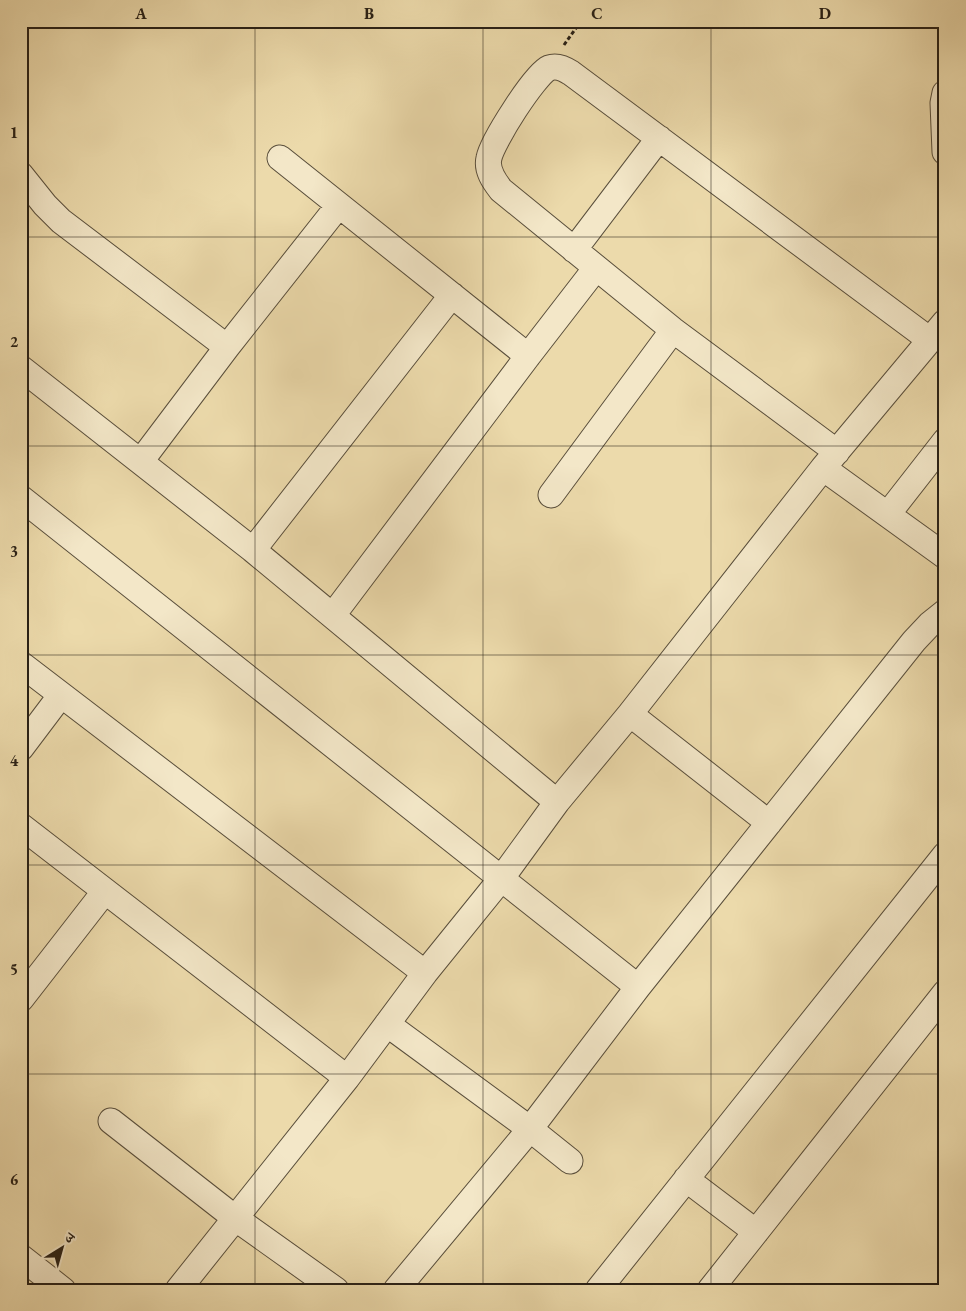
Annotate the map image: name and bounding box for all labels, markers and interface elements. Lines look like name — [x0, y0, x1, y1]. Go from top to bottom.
text: A — [134, 3, 147, 24]
text: B — [364, 3, 374, 24]
text: C — [591, 3, 603, 24]
text: D — [819, 3, 831, 24]
text: 1 — [10, 122, 18, 143]
text: 2 — [10, 331, 19, 352]
text: 3 — [10, 541, 18, 562]
text: 4 — [10, 750, 19, 771]
text: 5 — [10, 959, 18, 980]
text: 6 — [10, 1169, 19, 1190]
north arrow — [38, 1224, 88, 1274]
text: उ — [61, 1228, 79, 1247]

